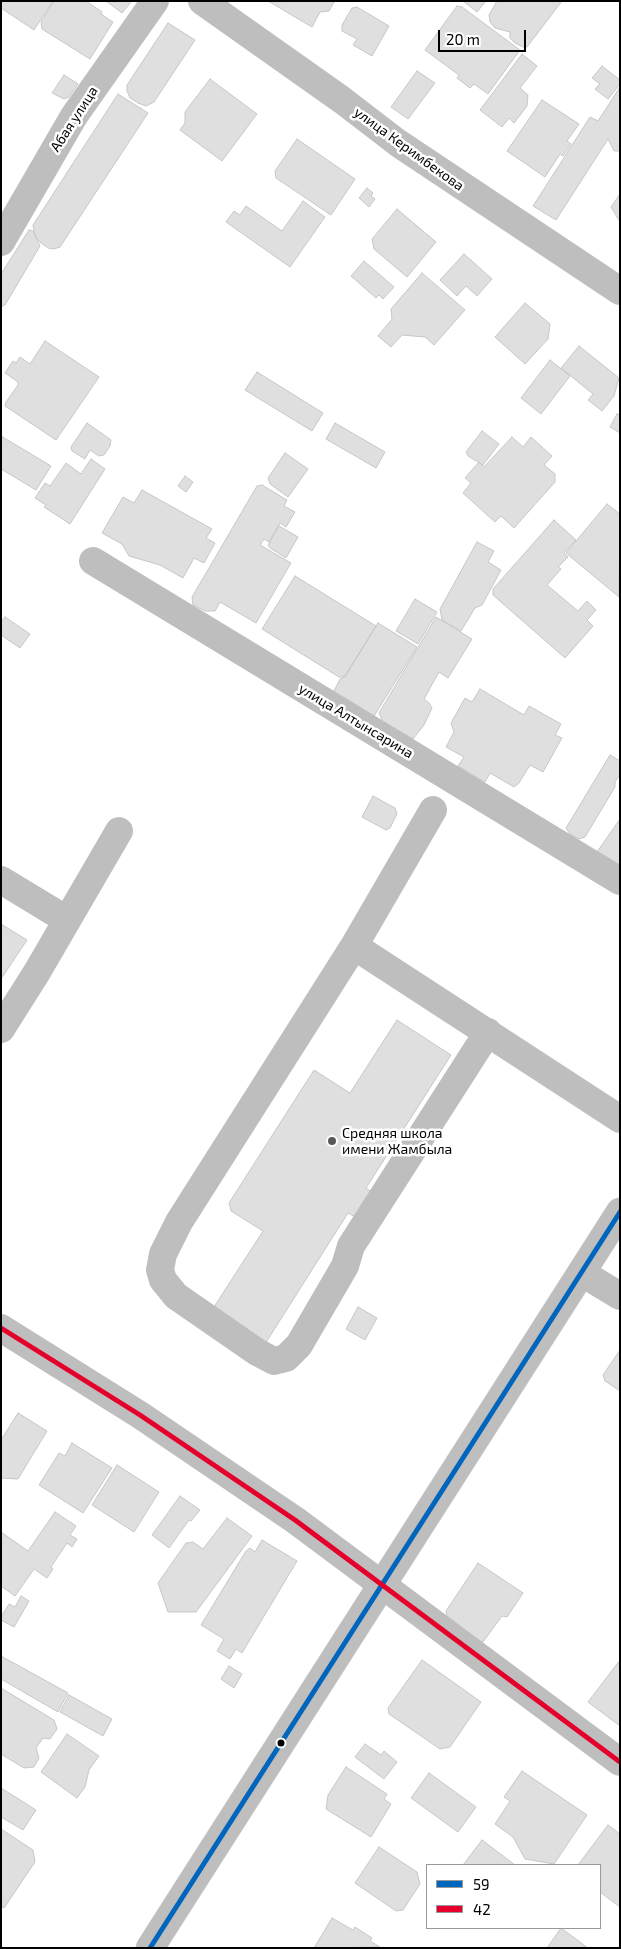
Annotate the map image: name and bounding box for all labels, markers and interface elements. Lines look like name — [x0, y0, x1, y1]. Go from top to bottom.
scale bar — [441, 20, 528, 52]
text: 20 m — [446, 30, 480, 48]
street label: Абая улица — [47, 83, 101, 155]
street label: улица Керимбекова — [351, 104, 467, 194]
street label: улица Алтынсарина — [296, 680, 416, 762]
place label: Средняя школа имени Жамбыла — [342, 1125, 452, 1158]
marker: Средняя школа имени Жамбыла — [326, 1135, 338, 1147]
unlabelled marker — [276, 1738, 286, 1748]
legend — [426, 1864, 601, 1929]
text: 59 — [473, 1875, 490, 1893]
text: 42 — [473, 1900, 491, 1918]

